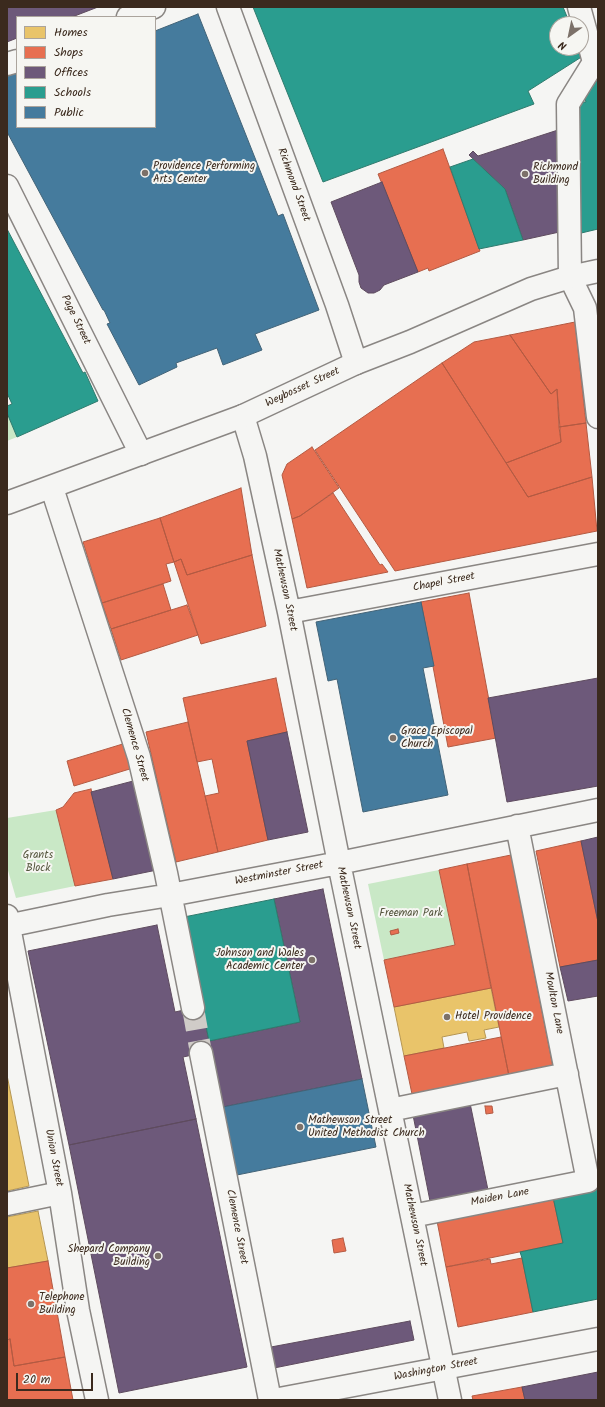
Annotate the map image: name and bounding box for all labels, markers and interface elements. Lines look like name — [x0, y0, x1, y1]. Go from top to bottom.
legend — [16, 16, 156, 128]
north arrow — [549, 16, 589, 56]
text: Homes — [54, 23, 88, 42]
text: N — [555, 36, 571, 55]
text: Shops — [54, 43, 83, 62]
text: Offices — [54, 63, 88, 82]
text: Schools — [54, 83, 91, 102]
text: Public — [54, 103, 84, 122]
street label: Richmond Street — [274, 146, 312, 224]
place label: Providence Performing Arts Center — [153, 160, 255, 186]
place label: Richmond Building — [533, 161, 578, 187]
marker: Providence Performing Arts Center — [140, 168, 150, 178]
marker: Richmond Building — [520, 169, 530, 179]
street label: Page Street — [57, 293, 93, 347]
street label: Weybosset Street — [264, 365, 342, 411]
street label: Mathewson Street — [269, 547, 299, 633]
street label: Chapel Street — [412, 571, 476, 595]
street label: Clemence Street — [117, 707, 151, 783]
place label: Grace Episcopal Church — [401, 725, 473, 751]
marker: Grace Episcopal Church — [388, 733, 398, 743]
park label: Grants Block — [23, 849, 53, 875]
street label: Westminster Street — [234, 859, 324, 889]
street label: Mathewson Street — [333, 865, 363, 951]
park label: Freeman Park — [379, 907, 443, 921]
place label: Johnson and Wales Academic Center — [215, 947, 304, 973]
marker: Johnson and Wales Academic Center — [307, 955, 317, 965]
street label: Moulton Lane — [540, 971, 566, 1035]
place label: Hotel Providence — [455, 1010, 532, 1024]
marker: Hotel Providence — [442, 1012, 452, 1022]
place label: Mathewson Street United Methodist Church — [308, 1114, 425, 1140]
marker: Mathewson Street United Methodist Church — [295, 1122, 305, 1132]
street label: Union Street — [41, 1128, 65, 1188]
street label: Mathewson Street — [399, 1182, 429, 1268]
street label: Maiden Lane — [470, 1186, 530, 1210]
street label: Clemence Street — [222, 1188, 250, 1266]
place label: Shepard Company Building — [68, 1243, 150, 1269]
marker: Shepard Company Building — [153, 1251, 163, 1261]
place label: Telephone Building — [39, 1291, 84, 1317]
marker: Telephone Building — [26, 1299, 36, 1309]
street label: Washington Street — [393, 1355, 479, 1385]
scale bar — [18, 1365, 95, 1391]
text: 20 m — [23, 1370, 50, 1389]

